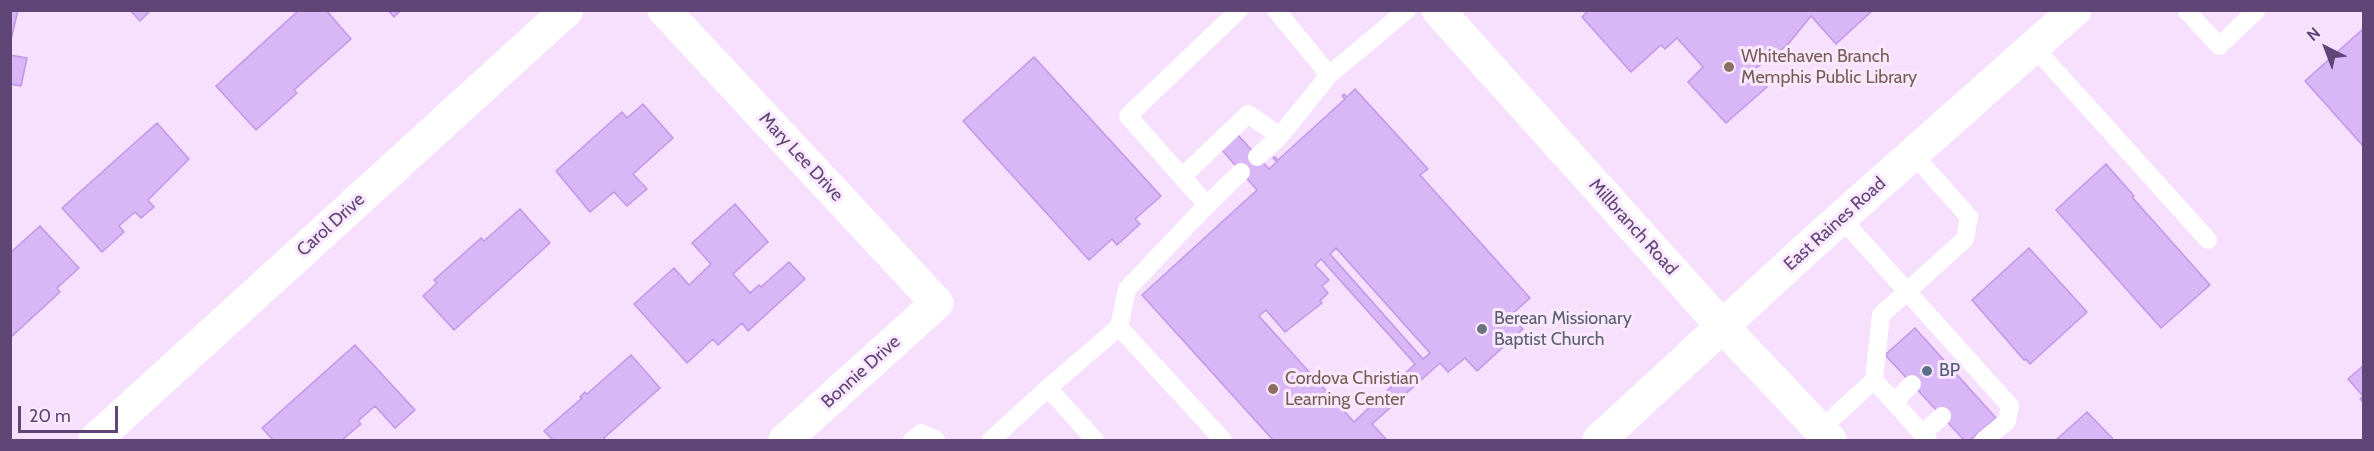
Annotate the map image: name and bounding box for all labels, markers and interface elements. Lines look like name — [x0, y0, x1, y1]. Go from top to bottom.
north arrow — [2296, 18, 2356, 78]
text: N — [2303, 23, 2324, 45]
place label: Whitehaven Branch Memphis Public Library — [1741, 46, 1917, 88]
marker: Whitehaven Branch Memphis Public Library — [1722, 60, 1736, 74]
street label: Mary Lee Drive — [754, 108, 848, 206]
street label: East Raines Road — [1780, 173, 1890, 275]
street label: Millbranch Road — [1584, 174, 1682, 280]
street label: Carol Drive — [293, 189, 369, 261]
place label: Berean Missionary Baptist Church — [1494, 308, 1632, 350]
marker: Berean Missionary Baptist Church — [1475, 322, 1489, 336]
street label: Bonnie Drive — [817, 331, 905, 413]
place label: BP — [1939, 360, 1960, 382]
marker: BP — [1920, 364, 1934, 378]
place label: Cordova Christian Learning Center — [1285, 368, 1419, 410]
marker: Cordova Christian Learning Center — [1266, 382, 1280, 396]
scale bar — [21, 394, 122, 432]
text: 20 m — [29, 405, 71, 427]

